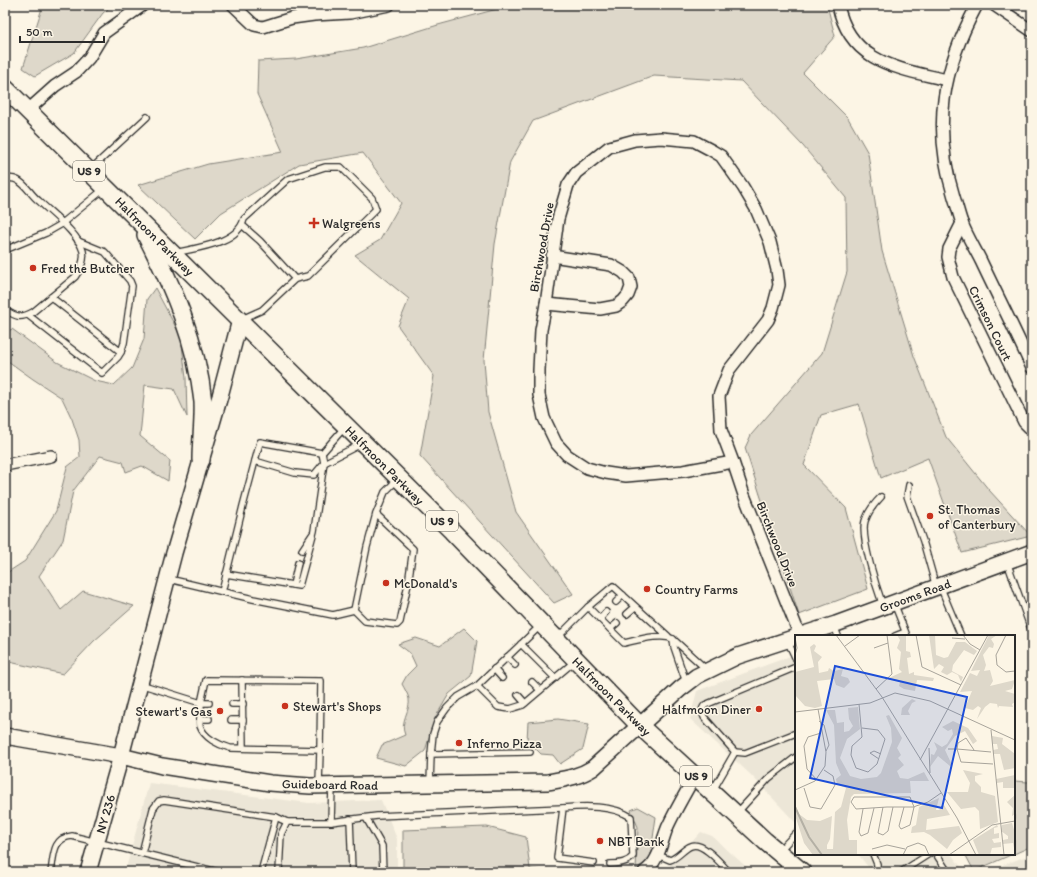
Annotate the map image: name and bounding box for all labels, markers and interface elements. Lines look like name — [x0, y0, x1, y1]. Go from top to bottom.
scale bar — [20, 18, 104, 44]
text: 50 m — [26, 25, 52, 39]
road number: US 9 — [73, 161, 105, 181]
street label: Halfmoon Parkway — [112, 194, 197, 279]
street label: Birchwood Drive — [526, 201, 557, 293]
place label: Walgreens — [322, 216, 381, 231]
marker: Walgreens — [309, 218, 319, 228]
place label: Fred the Butcher — [41, 261, 135, 276]
marker: Fred the Butcher — [28, 263, 38, 273]
street label: Crimson Court — [966, 283, 1015, 363]
street label: Halfmoon Parkway — [342, 423, 427, 508]
street label: Birchwood Drive — [754, 499, 802, 589]
place label: St. Thomas of Canterbury — [938, 502, 1016, 532]
road number: US 9 — [426, 511, 458, 531]
marker: St. Thomas of Canterbury — [925, 511, 935, 521]
place label: McDonald's — [394, 576, 458, 591]
street label: Grooms Road — [877, 576, 953, 615]
marker: McDonald's — [381, 578, 391, 588]
place label: Country Farms — [655, 582, 738, 597]
marker: Country Farms — [642, 584, 652, 594]
inset map — [795, 635, 1015, 855]
street label: Halfmoon Parkway — [569, 654, 654, 739]
place label: Stewart's Shops — [293, 699, 382, 714]
marker: Stewart's Shops — [280, 701, 290, 711]
place label: Halfmoon Diner — [662, 702, 752, 717]
place label: Stewart's Gas — [136, 704, 212, 719]
marker: Halfmoon Diner — [754, 704, 764, 714]
marker: Stewart's Gas — [215, 706, 225, 716]
place label: Inferno Pizza — [467, 736, 542, 751]
marker: Inferno Pizza — [454, 738, 464, 748]
road number: US 9 — [680, 766, 712, 786]
street label: Guideboard Road — [282, 776, 378, 793]
street label: NY 236 — [93, 793, 118, 835]
place label: NBT Bank — [608, 834, 665, 849]
marker: NBT Bank — [595, 836, 605, 846]

